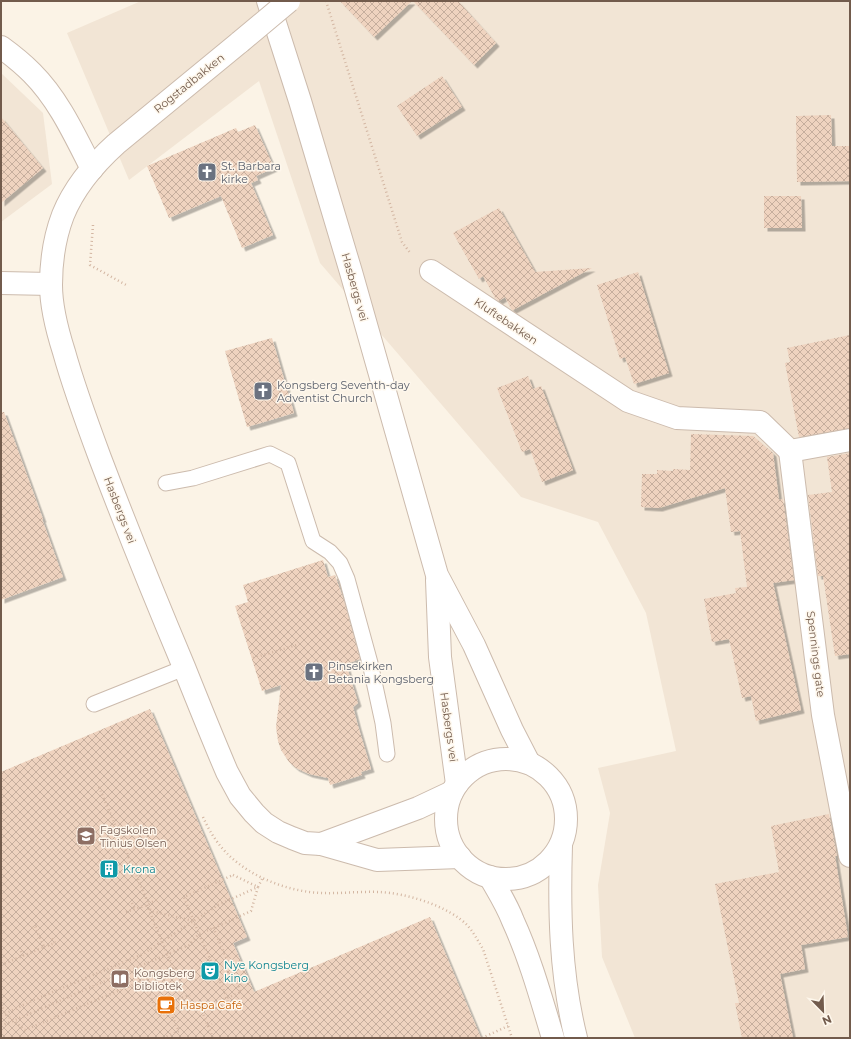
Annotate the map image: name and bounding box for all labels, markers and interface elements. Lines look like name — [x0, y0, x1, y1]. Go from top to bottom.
street label: Rogstadbakken — [151, 50, 227, 116]
place label: St. Barbara kirke — [221, 159, 281, 186]
church icon: St. Barbara kirke — [196, 161, 218, 183]
street label: Hasbergs vei — [339, 251, 371, 323]
street label: Kluftebakken — [472, 295, 540, 347]
place label: Kongsberg Seventh-day Adventist Church — [277, 378, 410, 405]
church icon: Kongsberg Seventh-day Adventist Church — [252, 380, 274, 402]
street label: Hasbergs vei — [101, 475, 139, 545]
street label: Spennings gate — [804, 610, 828, 698]
place label: Pinsekirken Betania Kongsberg — [328, 659, 434, 686]
church icon: Pinsekirken Betania Kongsberg — [303, 661, 325, 683]
street label: Hasbergs vei — [437, 691, 461, 763]
place label: Fagskolen Tinius Olsen — [100, 823, 167, 850]
school or university icon: Fagskolen Tinius Olsen — [75, 825, 97, 847]
building icon: Krona — [98, 858, 120, 880]
place label: Krona — [123, 862, 156, 876]
place label: Nye Kongsberg kino — [224, 958, 309, 985]
theatre icon: Nye Kongsberg kino — [199, 960, 221, 982]
place label: Kongsberg bibliotek — [134, 966, 195, 993]
library icon: Kongsberg bibliotek — [109, 968, 131, 990]
north arrow — [803, 991, 843, 1031]
cafe icon: Haspa Café — [155, 994, 177, 1016]
place label: Haspa Café — [180, 998, 242, 1012]
text: N — [820, 1012, 834, 1028]

